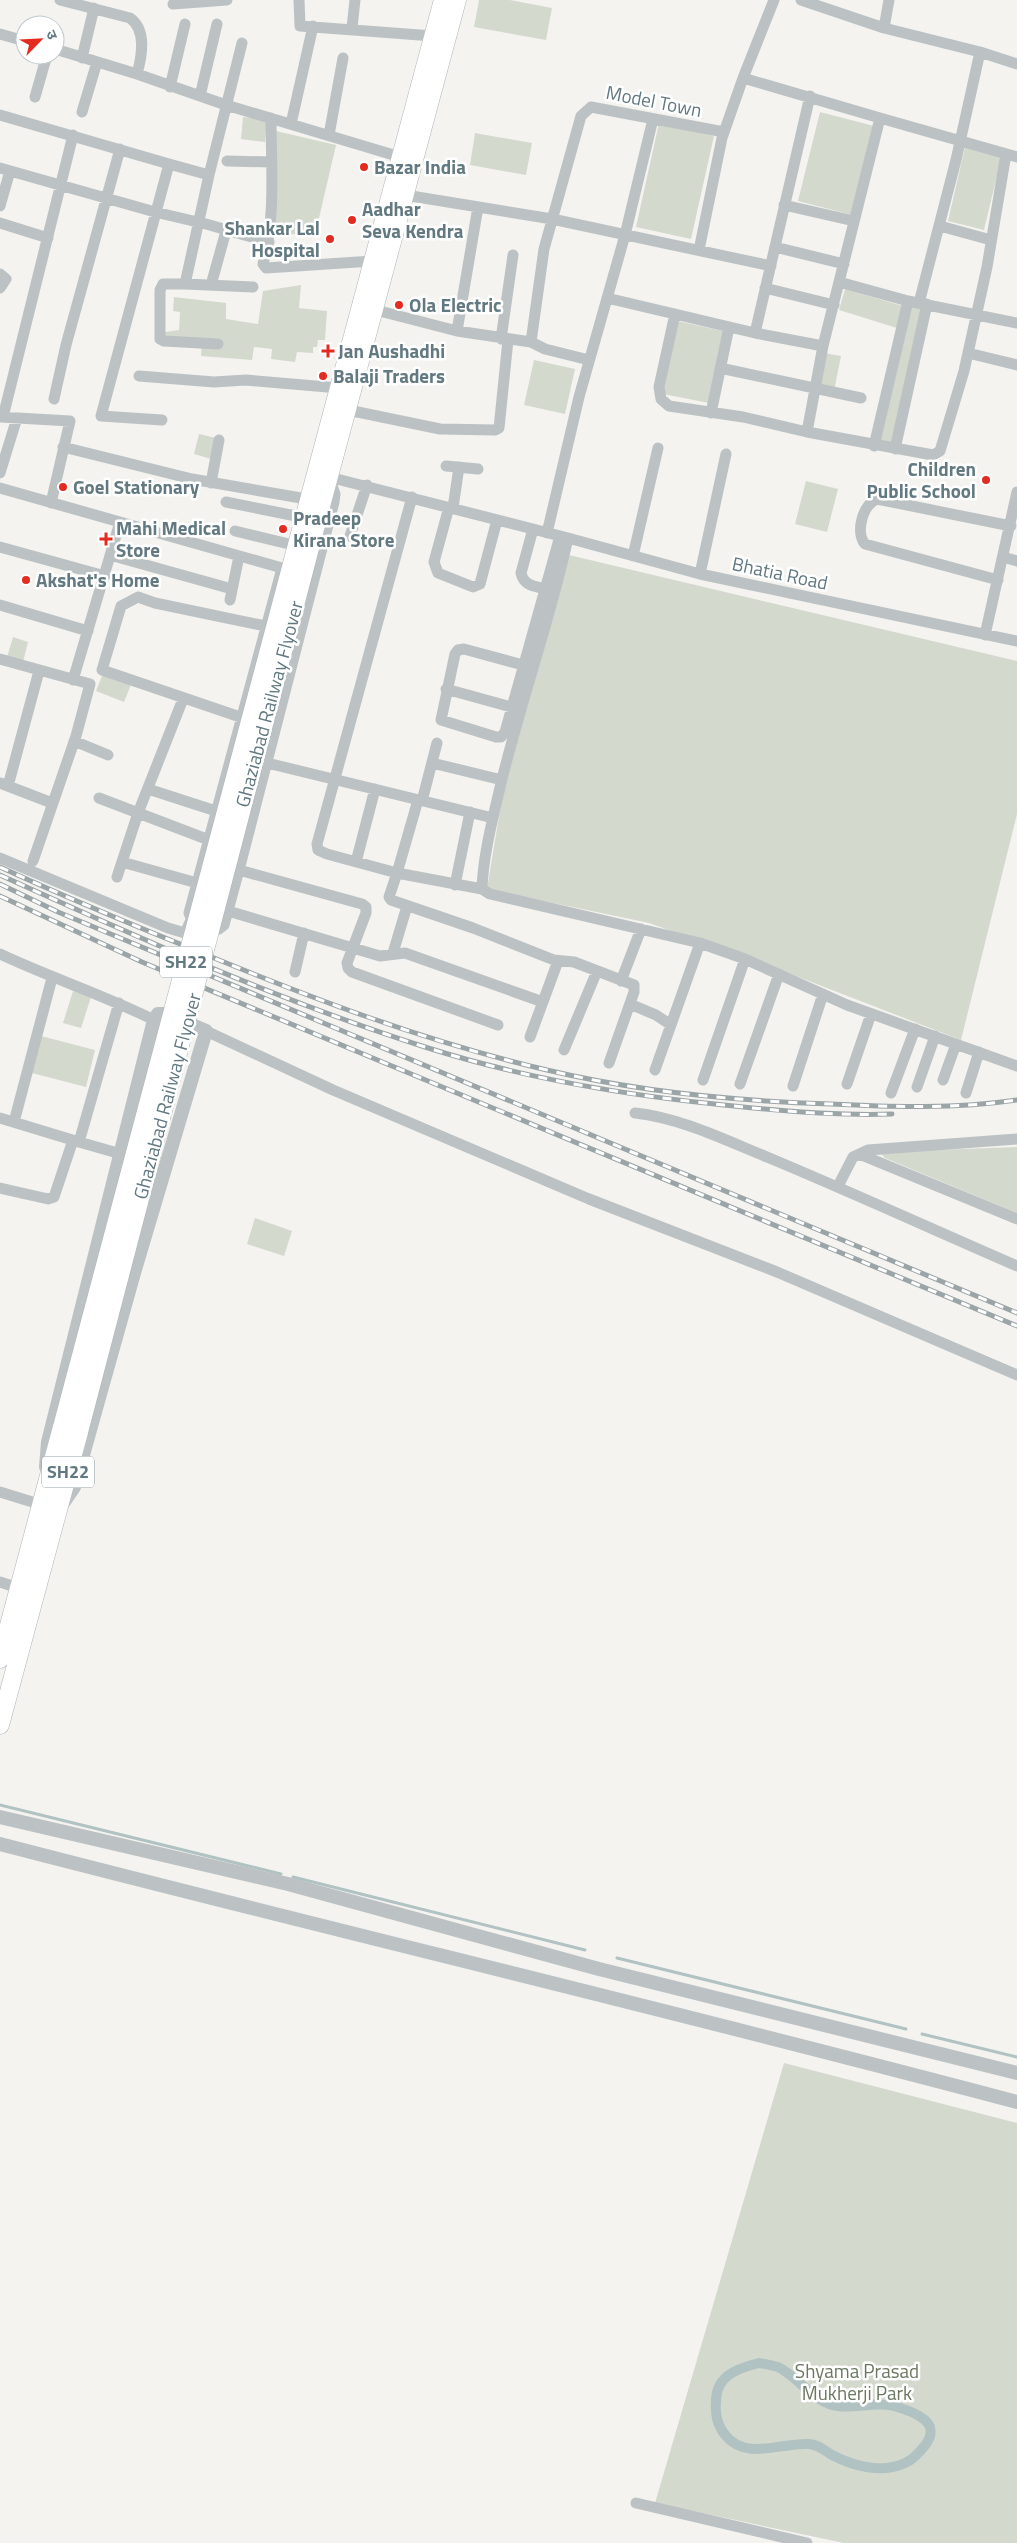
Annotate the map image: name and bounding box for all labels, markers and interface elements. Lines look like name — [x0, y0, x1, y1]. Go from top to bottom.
north arrow — [15, 15, 65, 65]
text: उ — [41, 26, 64, 43]
street label: Model Town — [604, 77, 704, 124]
place label: Bazar India — [374, 152, 466, 181]
marker: Bazar India — [358, 161, 370, 173]
place label: Aadhar Seva Kendra — [362, 194, 464, 245]
place label: Shankar Lal Hospital — [224, 213, 320, 264]
marker: Aadhar Seva Kendra — [346, 214, 358, 226]
marker: Shankar Lal Hospital — [324, 233, 336, 245]
place label: Ola Electric — [409, 290, 502, 319]
marker: Ola Electric — [393, 299, 405, 311]
place label: Jan Aushadhi — [338, 336, 445, 365]
marker: Jan Aushadhi — [322, 345, 334, 357]
place label: Balaji Traders — [333, 361, 445, 390]
marker: Balaji Traders — [317, 370, 329, 382]
place label: Children Public School — [867, 454, 976, 505]
place label: Goel Stationary — [73, 472, 200, 501]
marker: Children Public School — [980, 474, 992, 486]
marker: Goel Stationary — [57, 481, 69, 493]
place label: Pradeep Kirana Store — [293, 503, 395, 554]
place label: Mahi Medical Store — [116, 513, 226, 564]
marker: Pradeep Kirana Store — [277, 523, 289, 535]
marker: Mahi Medical Store — [100, 533, 112, 545]
street label: Bhatia Road — [730, 548, 831, 597]
place label: Akshat's Home — [36, 565, 160, 594]
marker: Akshat's Home — [20, 574, 32, 586]
street label: Ghaziabad Railway Flyover — [227, 597, 310, 810]
road number: SH22 — [160, 946, 212, 978]
street label: Ghaziabad Railway Flyover — [125, 989, 208, 1202]
road number: SH22 — [42, 1456, 94, 1488]
park label: Shyama Prasad Mukherji Park — [795, 2356, 919, 2407]

